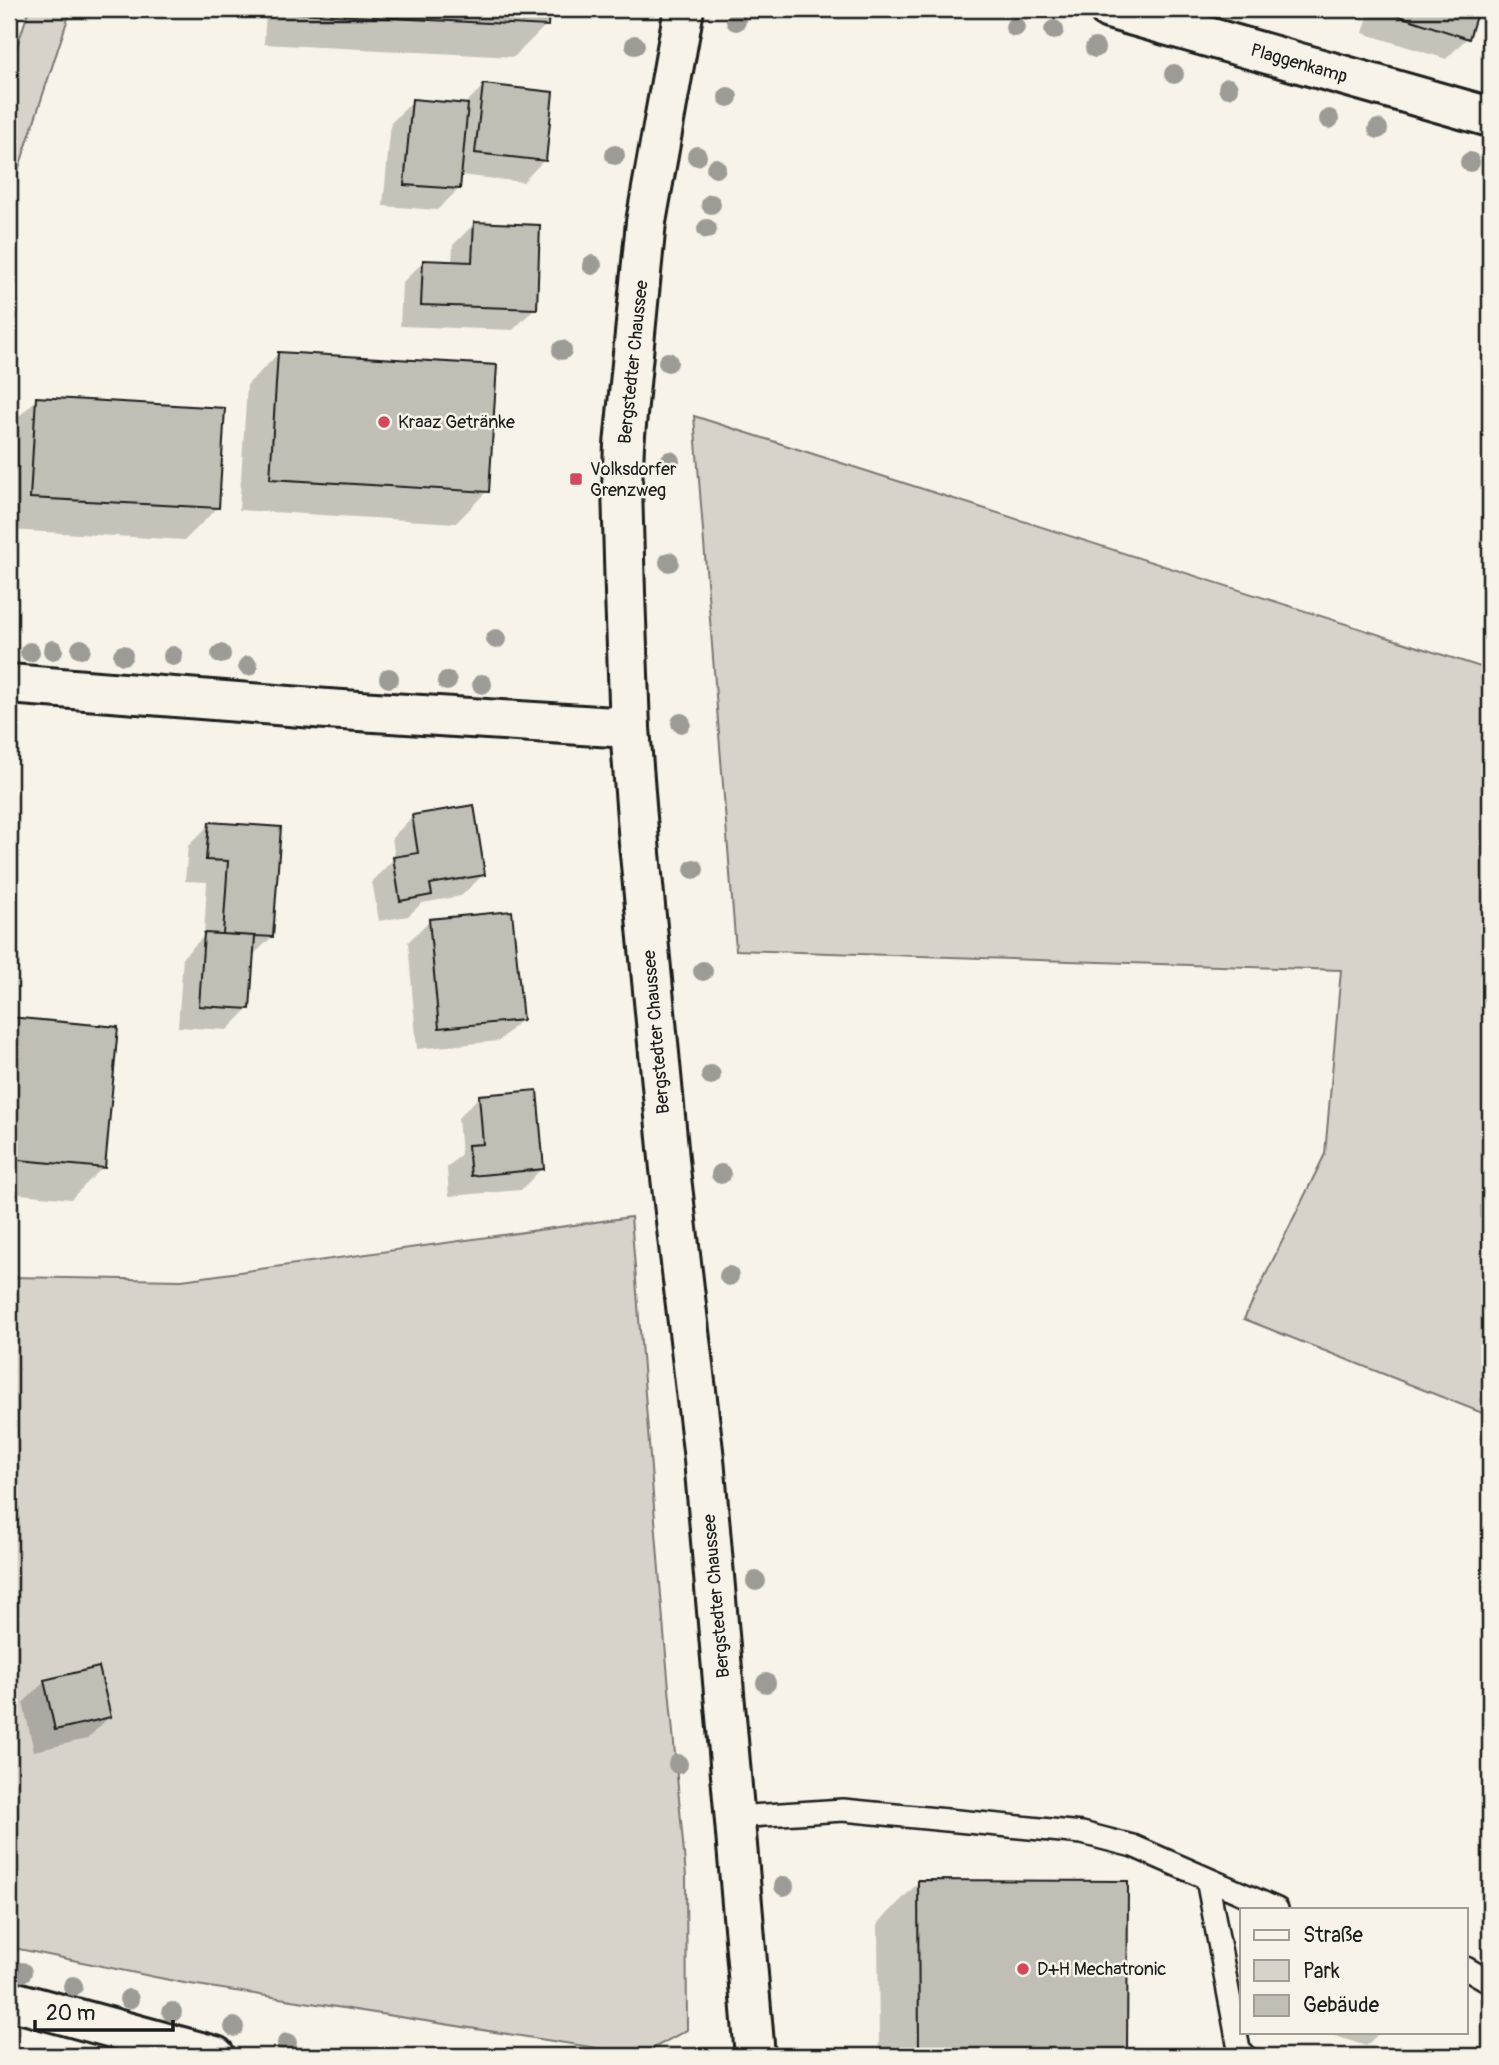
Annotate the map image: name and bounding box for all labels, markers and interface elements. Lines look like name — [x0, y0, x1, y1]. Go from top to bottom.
street label: Plaggenkamp — [1248, 39, 1350, 88]
street label: Bergstedter Chaussee — [613, 279, 654, 445]
place label: Kraaz Getränke — [398, 411, 515, 434]
marker: Kraaz Getränke — [376, 414, 392, 430]
place label: Volksdorfer Grenzweg — [590, 458, 677, 502]
marker: Volksdorfer Grenzweg — [568, 471, 584, 487]
street label: Bergstedter Chaussee — [638, 949, 675, 1115]
street label: Bergstedter Chaussee — [698, 1513, 735, 1679]
legend — [1240, 1908, 1468, 2034]
text: Straße — [1303, 1922, 1363, 1949]
place label: D+H Mechatronic — [1037, 1958, 1166, 1981]
text: Park — [1303, 1958, 1340, 1985]
marker: D+H Mechatronic — [1015, 1961, 1031, 1977]
scale bar — [35, 1988, 173, 2032]
text: Gebäude — [1303, 1992, 1380, 2019]
text: 20 m — [46, 2000, 95, 2027]

